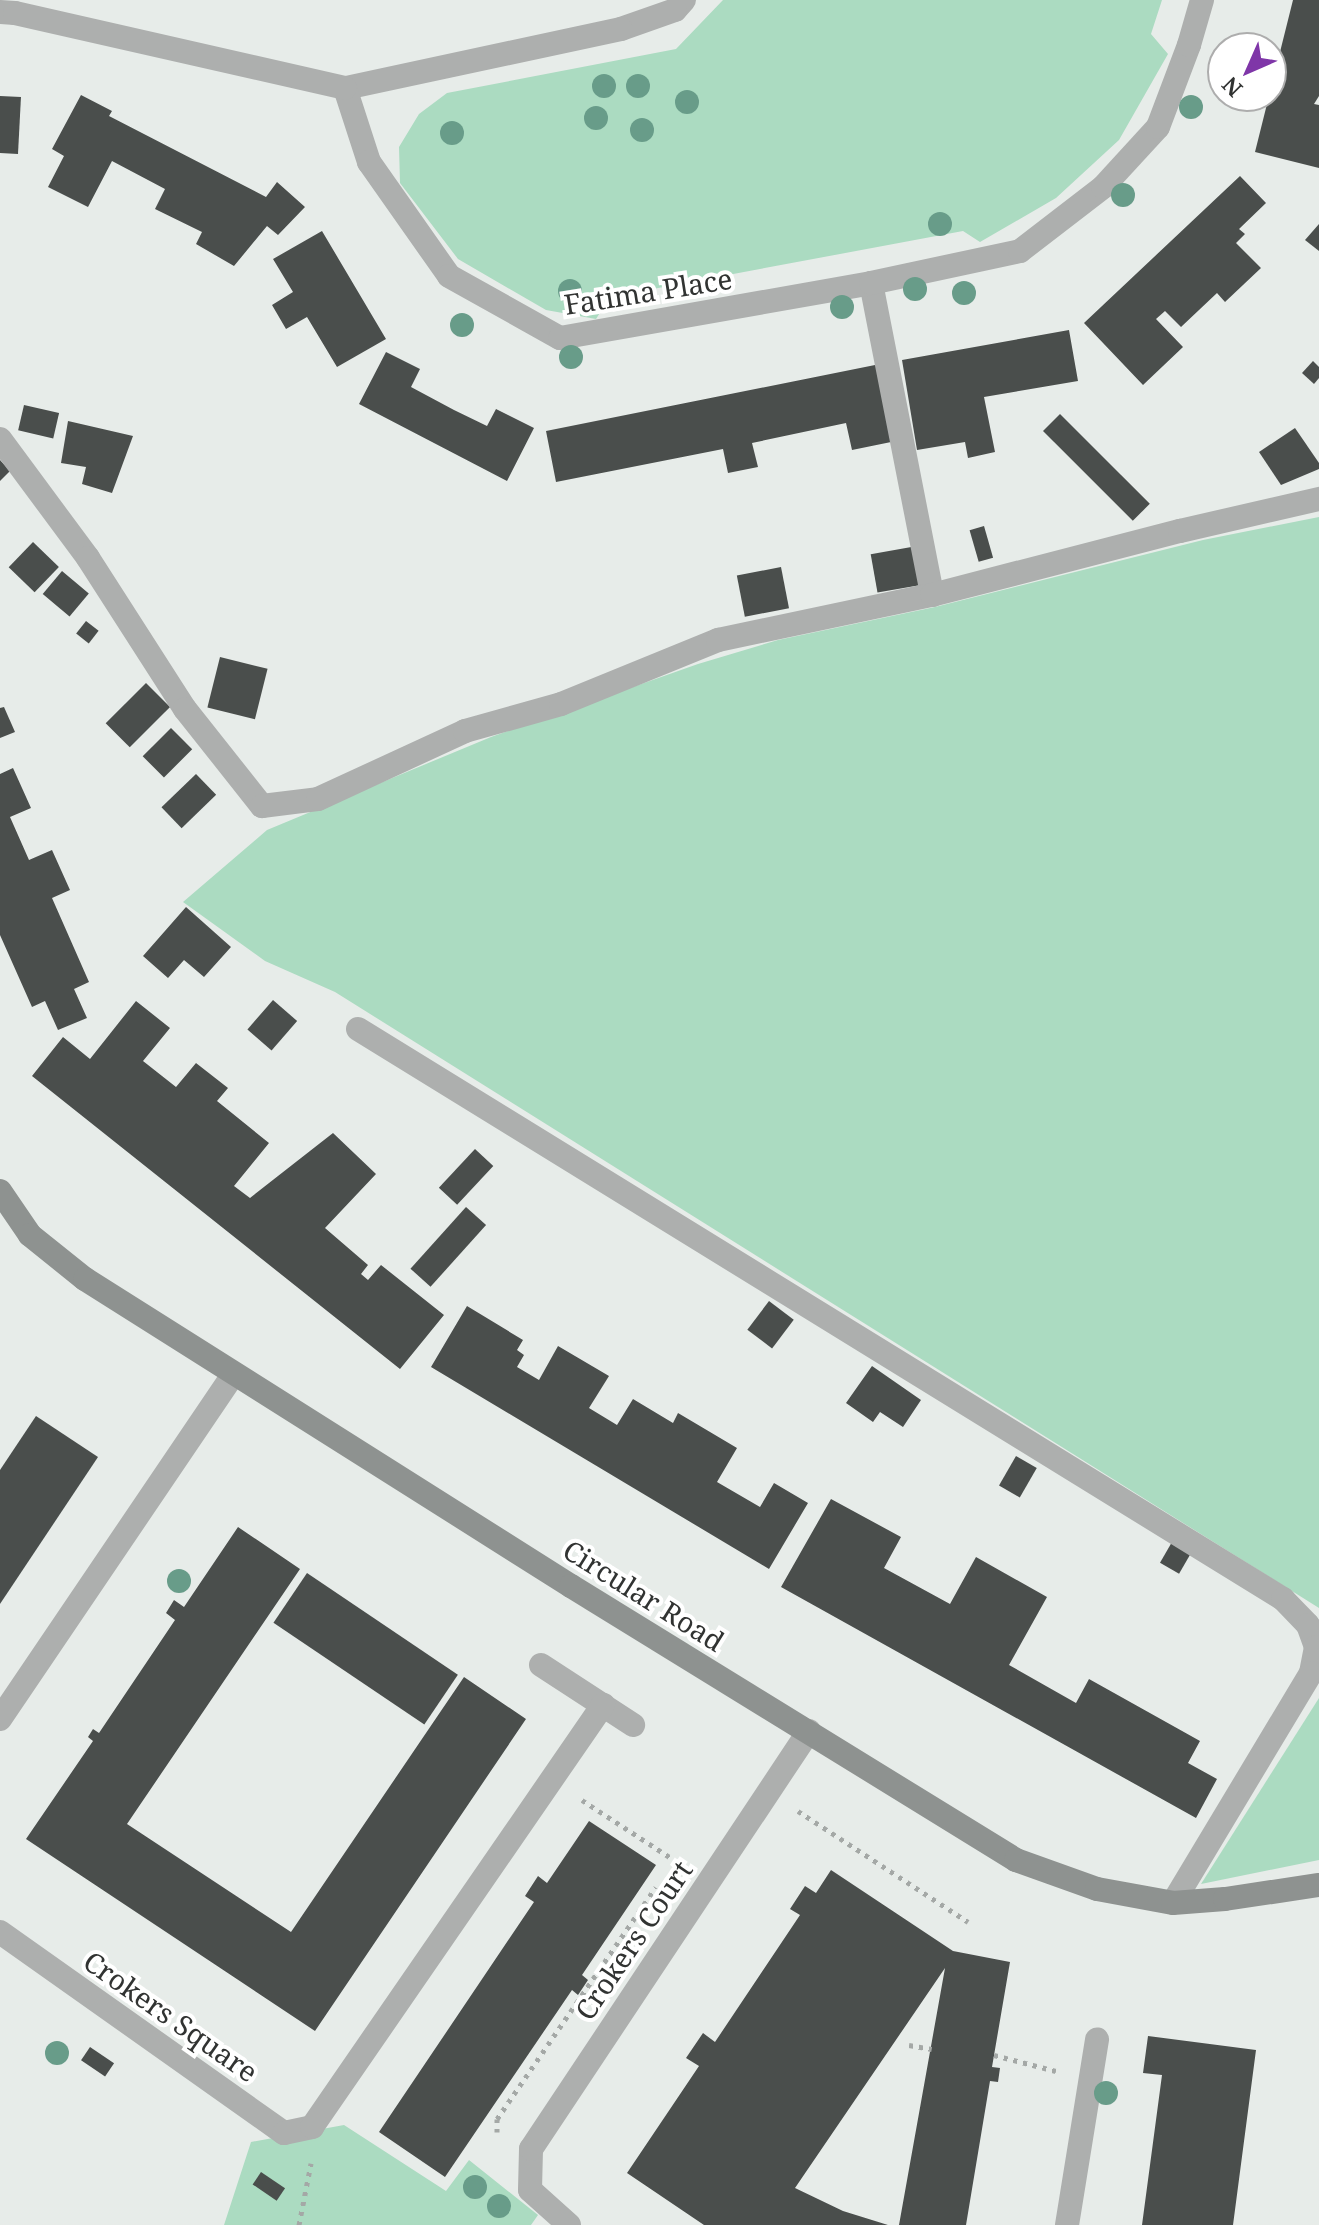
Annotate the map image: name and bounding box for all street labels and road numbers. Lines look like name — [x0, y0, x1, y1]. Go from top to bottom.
street label: Fatima Place — [562, 261, 734, 321]
street label: Circular Road — [557, 1532, 731, 1658]
street label: Crokers Court — [567, 1854, 699, 2026]
street label: Crokers Square — [78, 1944, 264, 2088]

